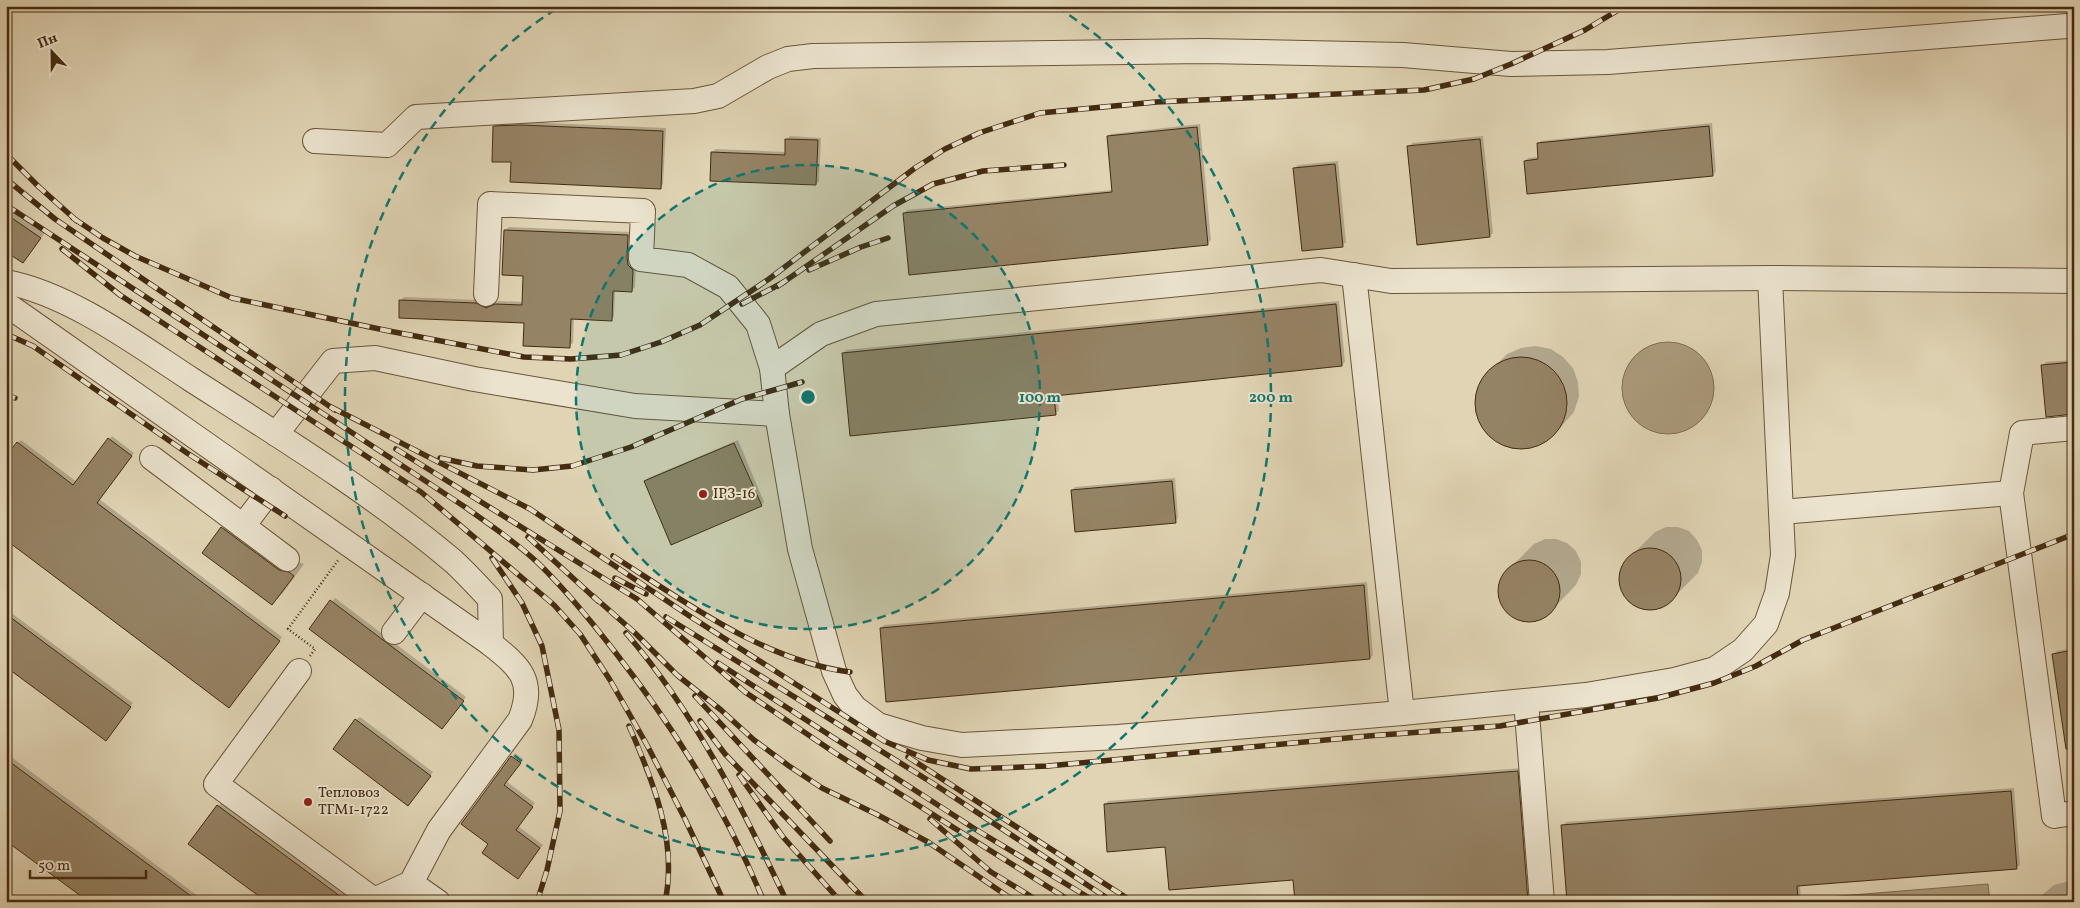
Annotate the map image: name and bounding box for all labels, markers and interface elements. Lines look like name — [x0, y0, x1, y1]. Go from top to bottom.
north arrow — [28, 28, 78, 78]
text: Пн — [35, 29, 60, 54]
centre of rings — [799, 388, 817, 406]
text: 100 m — [1019, 388, 1062, 409]
text: 200 m — [1249, 388, 1293, 409]
place label: ІРЗ-16 — [713, 484, 755, 505]
marker: ІРЗ-16 — [697, 488, 709, 500]
place label: Тепловоз ТГМ1-1722 — [318, 783, 389, 821]
marker: Тепловоз ТГМ1-1722 — [302, 796, 314, 808]
scale bar — [30, 848, 146, 880]
text: 50 m — [38, 856, 70, 877]

